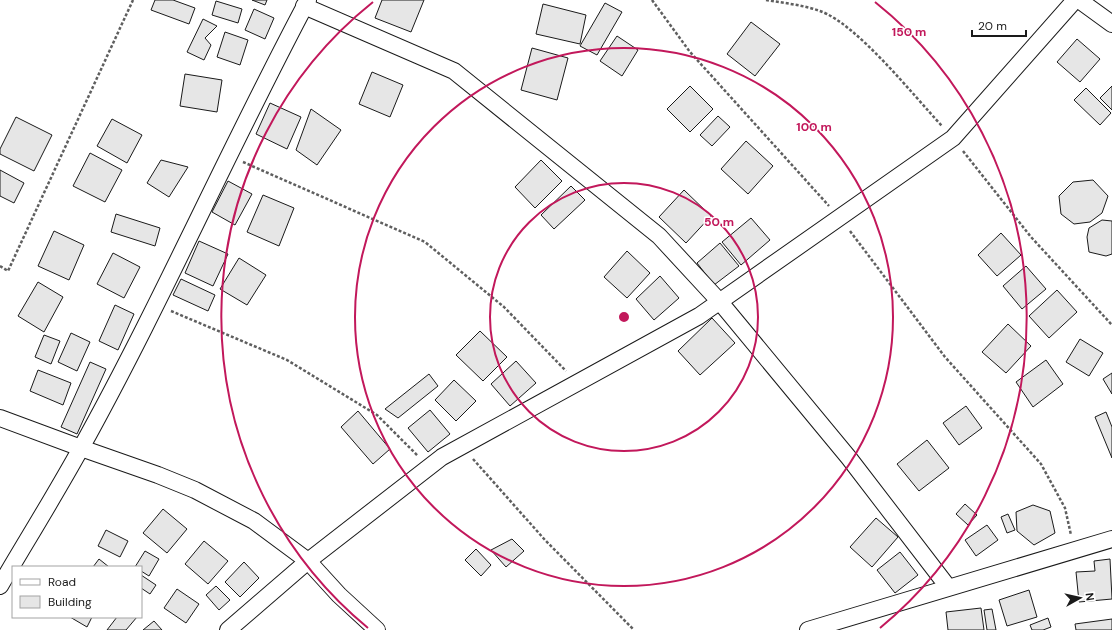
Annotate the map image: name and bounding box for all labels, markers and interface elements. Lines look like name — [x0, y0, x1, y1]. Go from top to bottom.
scale bar — [972, 12, 1026, 38]
text: 20 m — [978, 18, 1007, 34]
text: 150 m — [892, 24, 926, 40]
text: 100 m — [796, 119, 832, 135]
text: 50 m — [704, 214, 734, 230]
centre of rings — [617, 310, 631, 324]
legend — [12, 566, 142, 618]
text: Road — [48, 574, 76, 590]
north arrow — [1060, 578, 1100, 618]
text: N — [1082, 592, 1097, 602]
text: Building — [48, 594, 92, 610]

